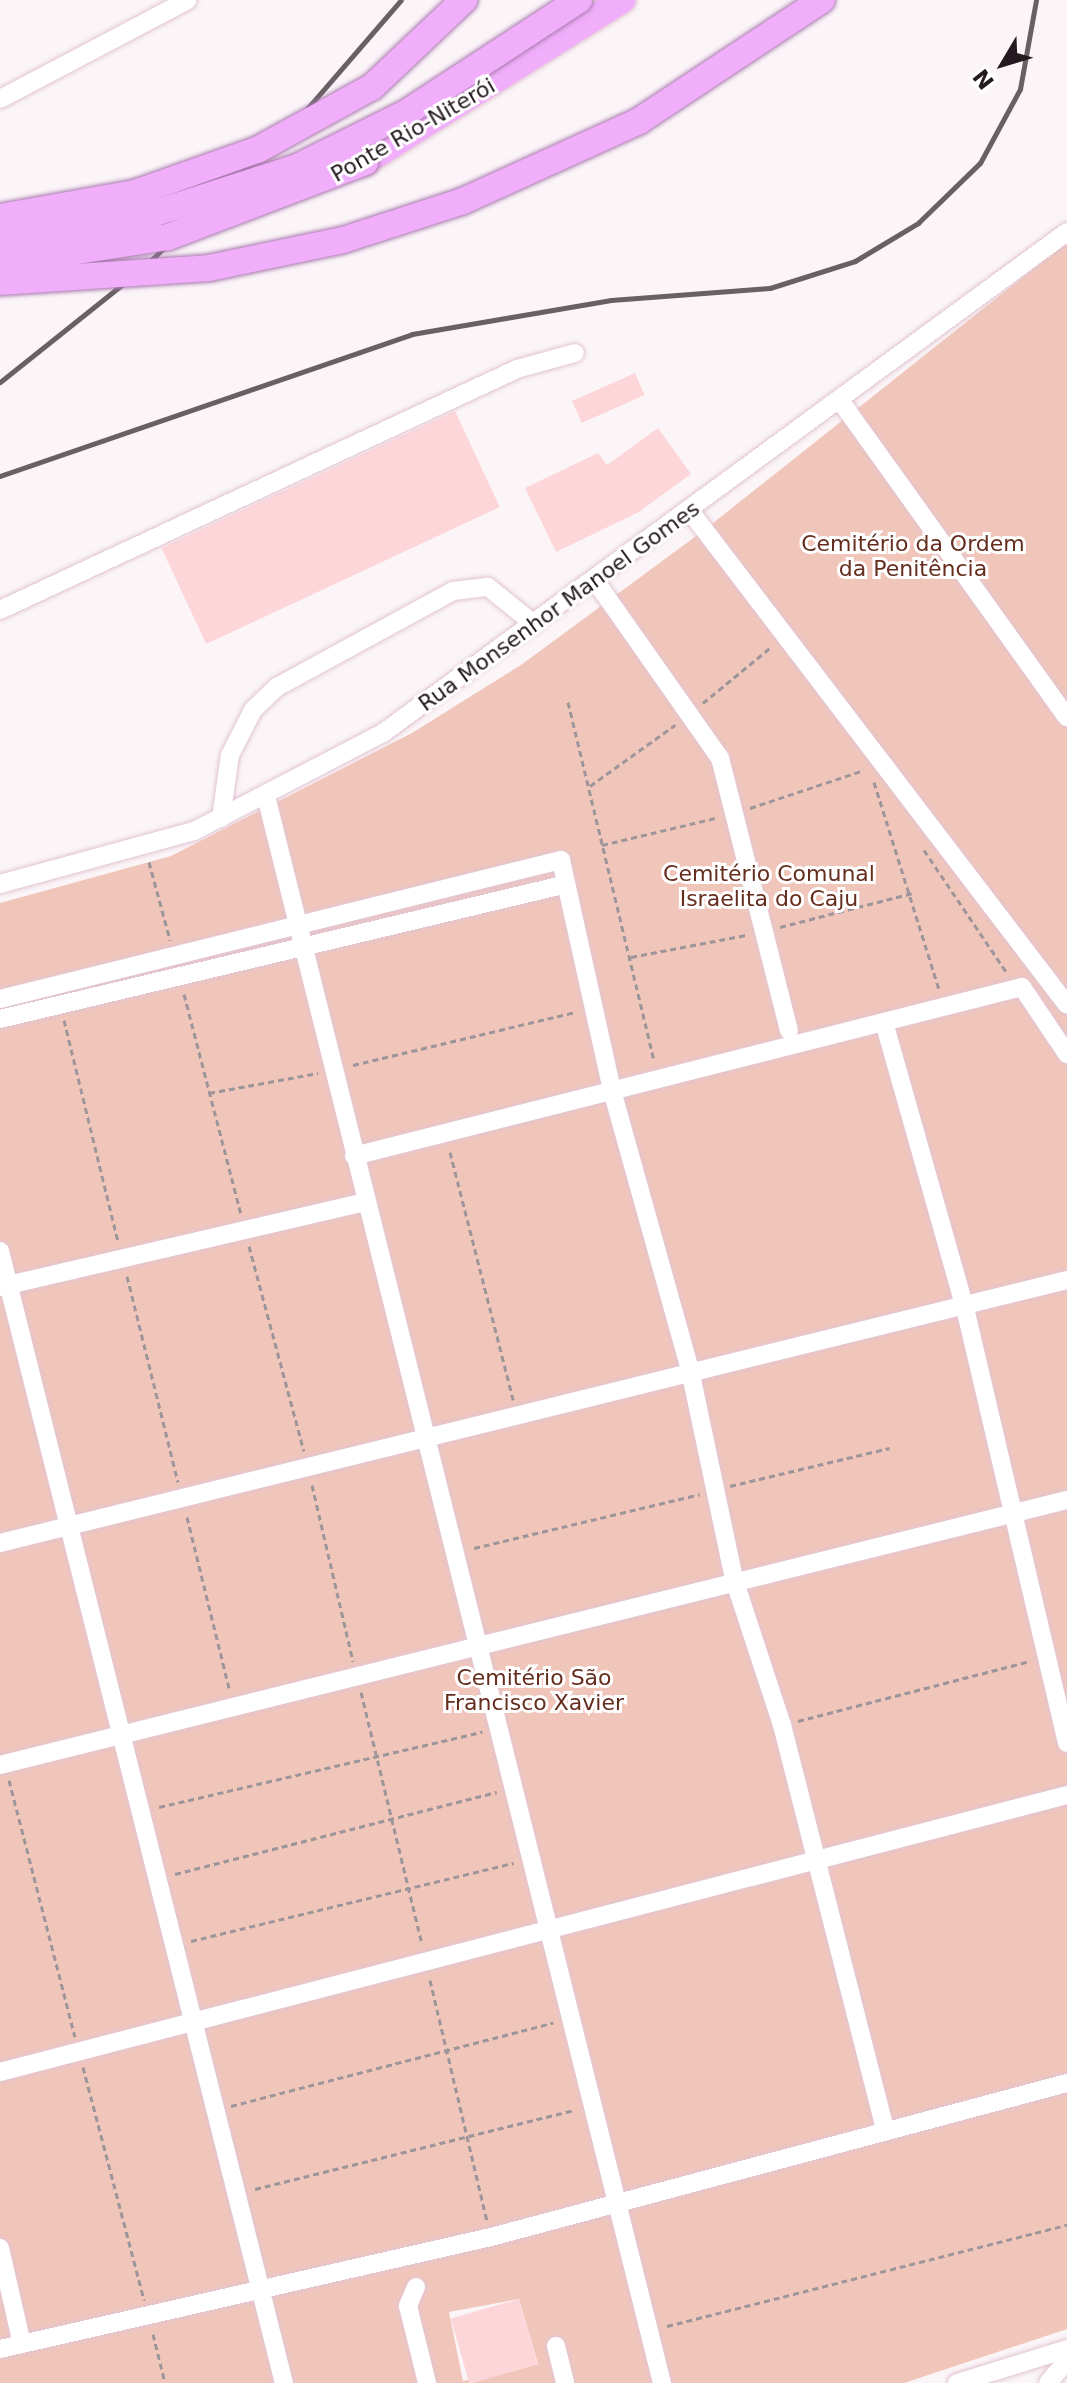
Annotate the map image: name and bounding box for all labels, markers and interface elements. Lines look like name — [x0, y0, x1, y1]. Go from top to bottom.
north arrow — [963, 24, 1043, 104]
text: N — [968, 64, 999, 94]
street label: Ponte Rio-Niterói — [326, 72, 500, 188]
street label: Rua Monsenhor Manoel Gomes — [413, 495, 705, 717]
park label: Cemitério da Ordem da Penitência — [801, 530, 1025, 582]
park label: Cemitério Comunal Israelita do Caju — [663, 860, 875, 912]
park label: Cemitério São Francisco Xavier — [444, 1664, 624, 1716]

